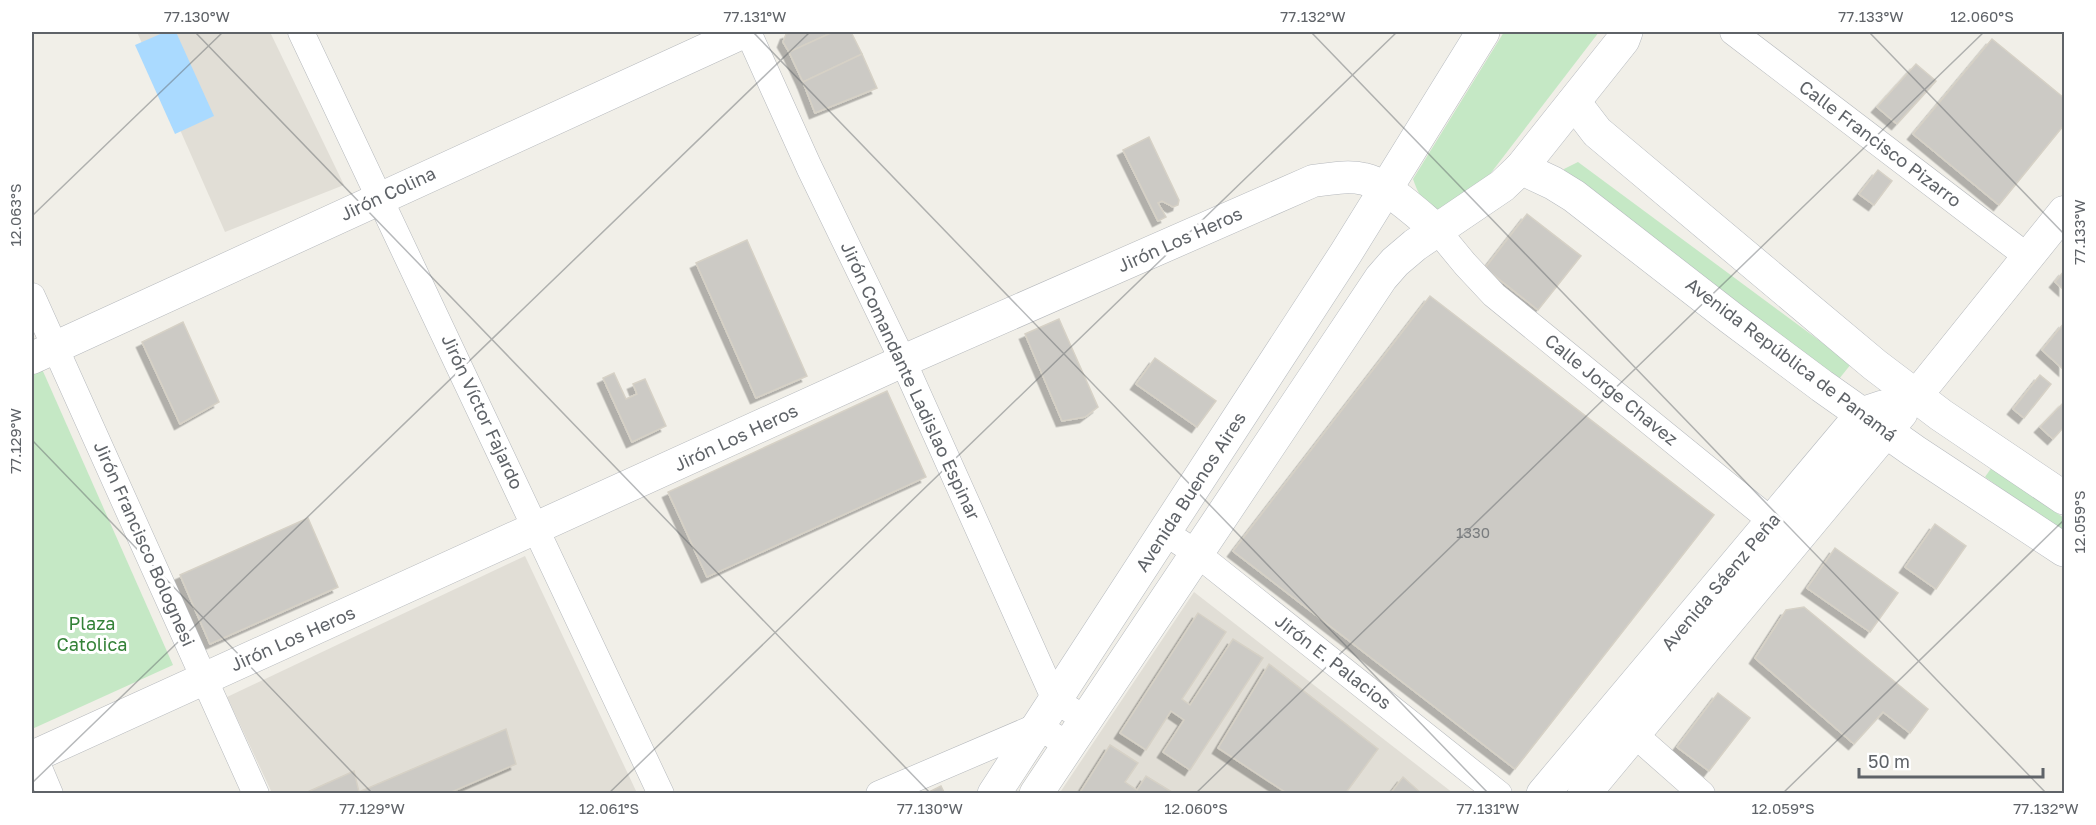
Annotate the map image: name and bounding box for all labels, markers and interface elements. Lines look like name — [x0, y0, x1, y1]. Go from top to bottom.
text: 77.130°W — [164, 7, 230, 25]
text: 77.131°W — [724, 7, 786, 25]
text: 77.132°W — [1280, 7, 1346, 25]
text: 77.133°W — [1838, 7, 1904, 25]
text: 12.060°S — [1950, 7, 2014, 25]
street label: Calle Francisco Pizarro — [1795, 75, 1966, 211]
street label: Jirón Colina — [336, 161, 439, 225]
text: 12.063°S — [6, 183, 24, 247]
text: 77.133°W — [2070, 199, 2088, 265]
street label: Jirón Los Heros — [1114, 202, 1245, 276]
street label: Jirón Comandante Ladislao Espinar — [837, 238, 985, 523]
street label: Avenida República de Panamá — [1682, 273, 1901, 446]
street label: Calle Jorge Chavez — [1541, 329, 1683, 450]
street label: Jirón Víctor Fajardo — [437, 331, 528, 493]
street label: Jirón Los Heros — [670, 399, 801, 475]
text: 77.129°W — [6, 408, 24, 474]
street label: Avenida Buenos Aires — [1130, 408, 1250, 575]
street label: Jirón Francisco Bolognesi — [90, 438, 200, 650]
text: 12.059°S — [2070, 490, 2088, 554]
street label: Avenida Sáenz Peña — [1656, 508, 1784, 655]
house number: 1330 — [1456, 523, 1490, 541]
street label: Jirón Los Heros — [227, 601, 358, 675]
street label: Jirón E. Palacios — [1271, 609, 1396, 713]
park label: Plaza Catolica — [57, 612, 127, 655]
scale bar — [1859, 741, 2044, 779]
text: 50 m — [1868, 750, 1910, 772]
text: 77.129°W — [339, 799, 405, 817]
text: 12.061°S — [579, 799, 639, 817]
text: 77.130°W — [897, 799, 963, 817]
text: 12.060°S — [1164, 799, 1228, 817]
text: 77.131°W — [1457, 799, 1519, 817]
text: 12.059°S — [1751, 799, 1815, 817]
text: 77.132°W — [2013, 799, 2079, 817]

